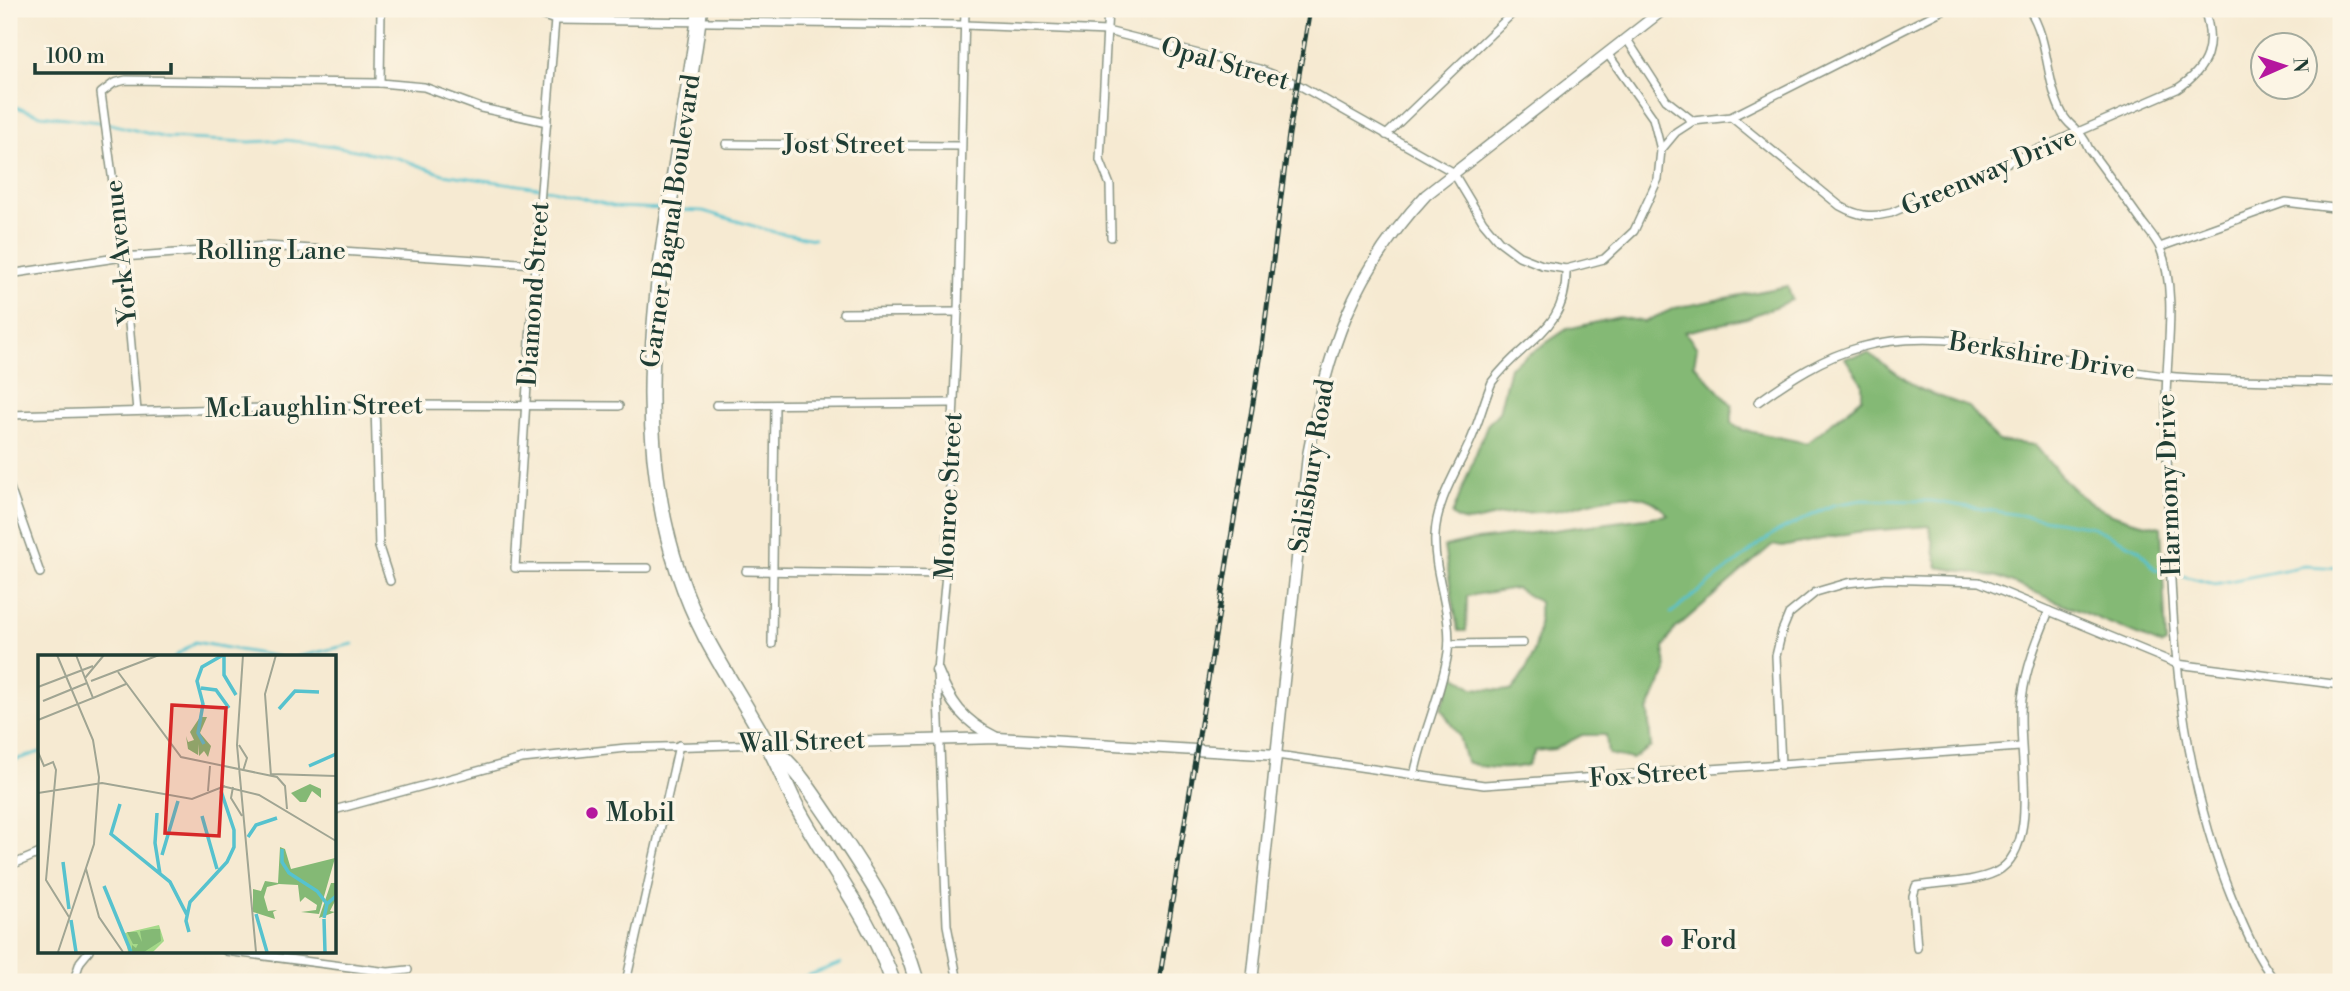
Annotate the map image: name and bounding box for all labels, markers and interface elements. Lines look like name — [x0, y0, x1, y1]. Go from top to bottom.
street label: Opal Street — [1157, 30, 1293, 98]
scale bar — [35, 32, 172, 76]
north arrow — [2248, 32, 2318, 102]
text: 100 m — [46, 44, 105, 70]
text: N — [2288, 57, 2312, 73]
street label: Garner Bagnal Boulevard — [635, 72, 707, 370]
street label: Greenway Drive — [1897, 121, 2081, 223]
street label: Jost Street — [782, 129, 905, 161]
street label: York Avenue — [97, 178, 145, 328]
street label: Diamond Street — [512, 200, 556, 388]
street label: Rolling Lane — [196, 235, 346, 267]
street label: Berkshire Drive — [1946, 325, 2137, 387]
street label: Salisbury Road — [1282, 376, 1342, 555]
street label: McLaughlin Street — [205, 389, 423, 425]
street label: Harmony Drive — [2150, 393, 2188, 577]
street label: Monroe Street — [929, 411, 969, 581]
inset map — [38, 655, 336, 953]
street label: Wall Street — [737, 724, 866, 760]
street label: Fox Street — [1588, 755, 1708, 795]
place label: Mobil — [606, 797, 675, 829]
marker: Mobil — [584, 805, 600, 821]
place label: Ford — [1681, 925, 1737, 957]
marker: Ford — [1659, 933, 1675, 949]

